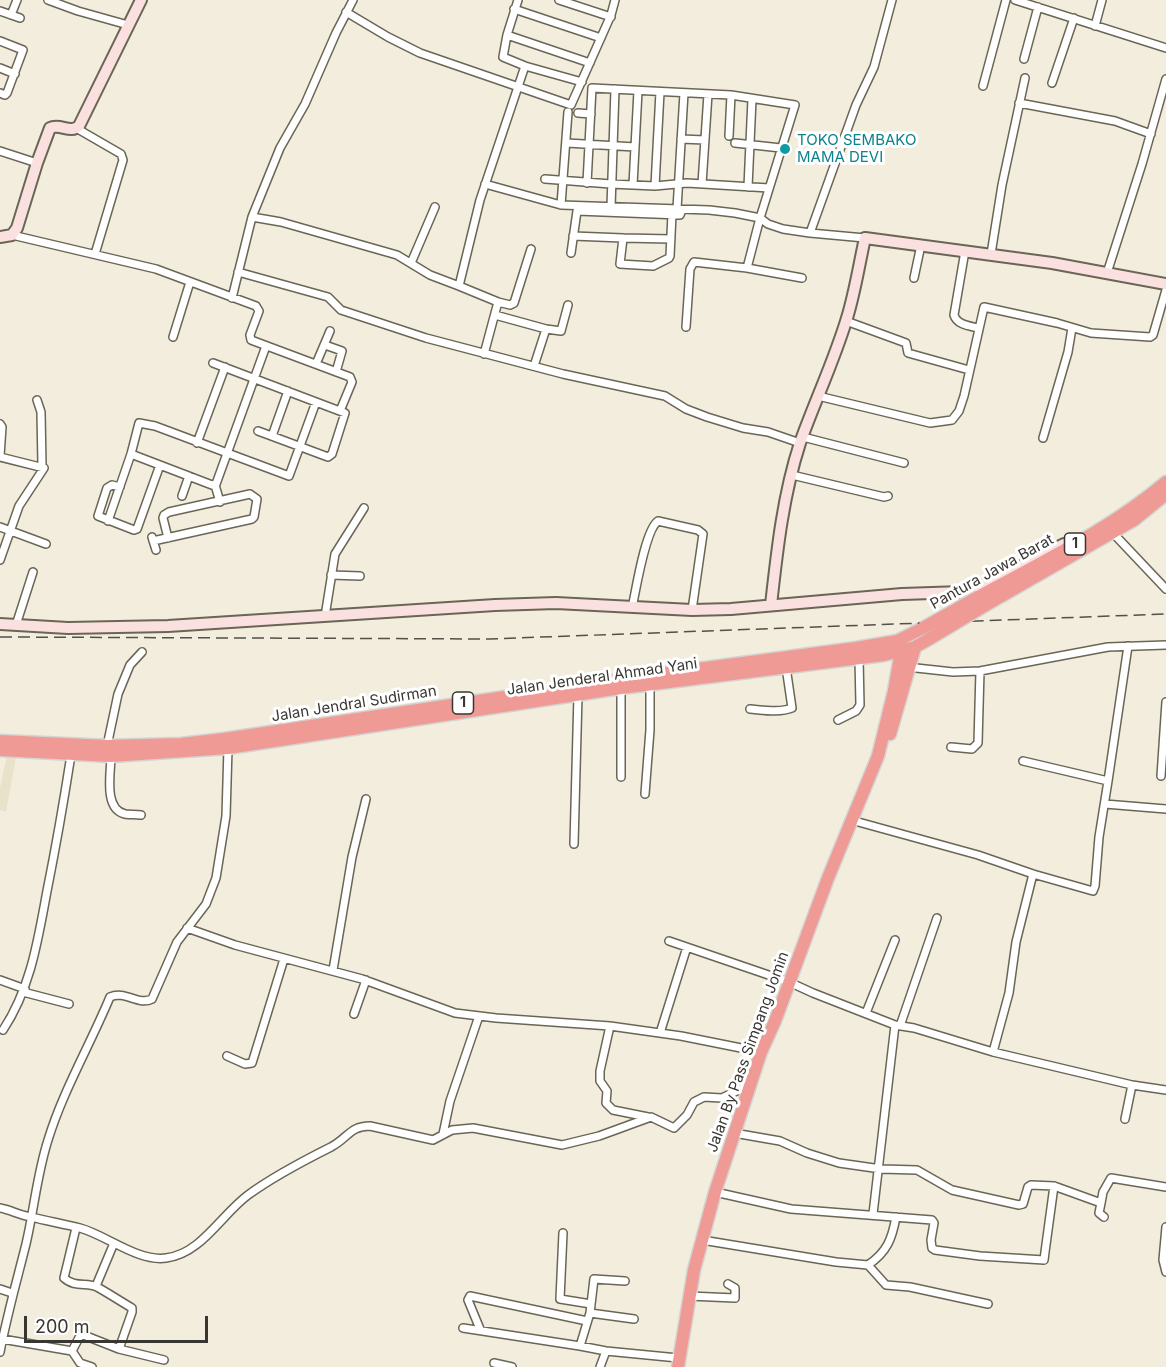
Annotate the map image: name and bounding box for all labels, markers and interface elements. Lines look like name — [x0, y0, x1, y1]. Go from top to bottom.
place label: TOKO SEMBAKO MAMA DEVI — [797, 131, 916, 166]
marker: TOKO SEMBAKO MAMA DEVI — [778, 142, 792, 156]
street label: Pantura Jawa Barat — [927, 531, 1057, 613]
road number: 1 — [1064, 533, 1086, 555]
street label: Jalan Jenderal Ahmad Yani — [506, 655, 698, 699]
street label: Jalan Jendral Sudirman — [270, 682, 438, 726]
road number: 1 — [452, 692, 474, 714]
street label: Jalan By Pass Simpang Jomin — [703, 949, 793, 1155]
scale bar — [27, 1304, 212, 1342]
text: 200 m — [35, 1316, 90, 1337]

